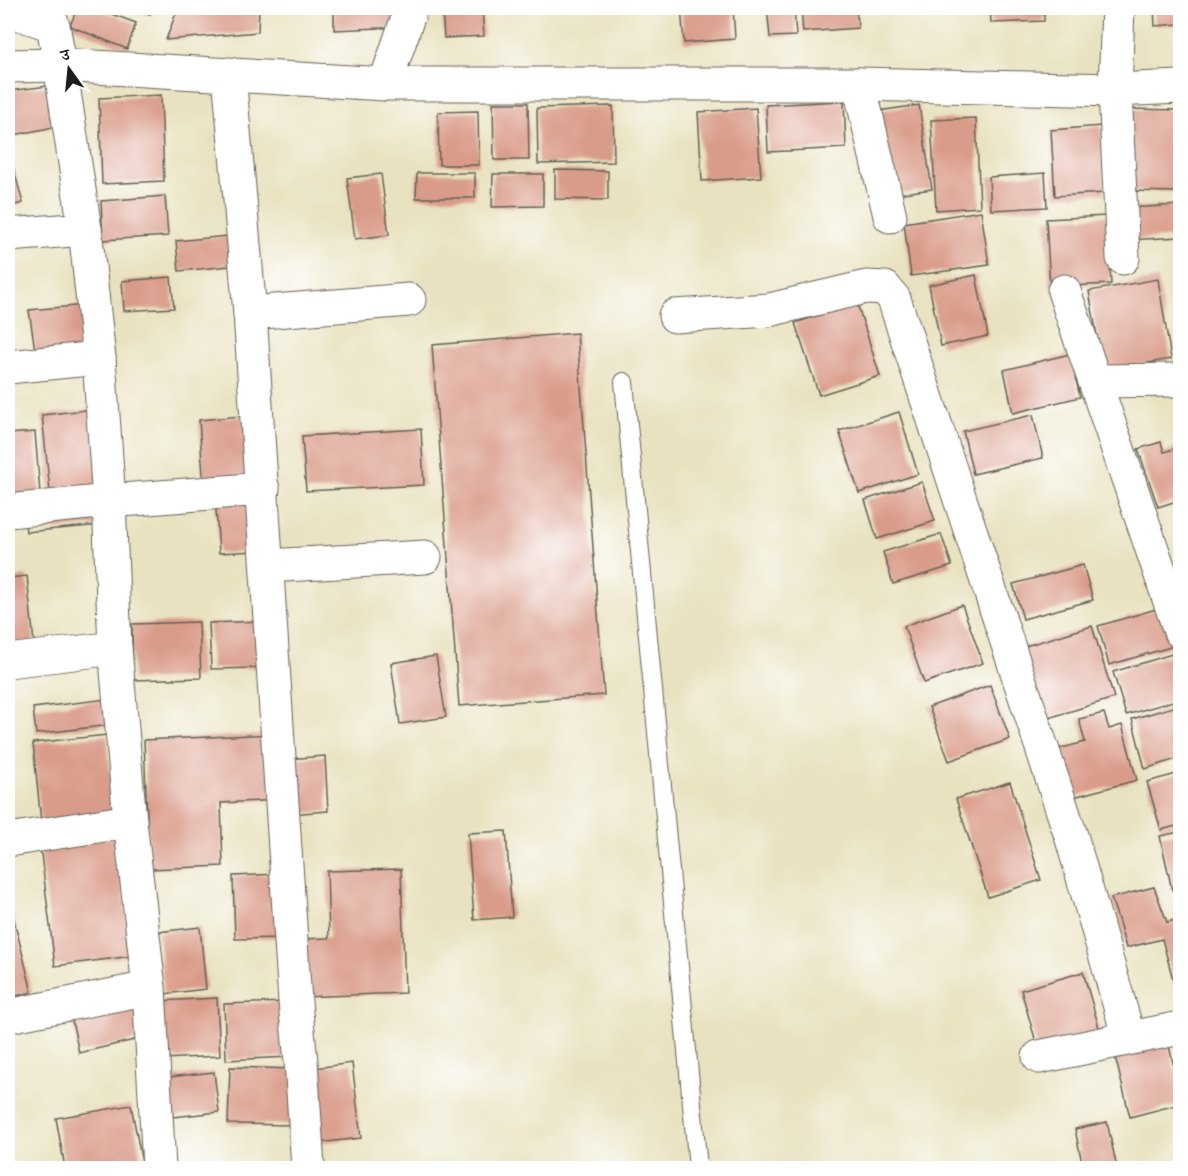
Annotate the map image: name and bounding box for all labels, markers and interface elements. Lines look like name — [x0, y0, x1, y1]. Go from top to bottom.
north arrow — [39, 39, 99, 99]
text: उ — [58, 45, 74, 67]

